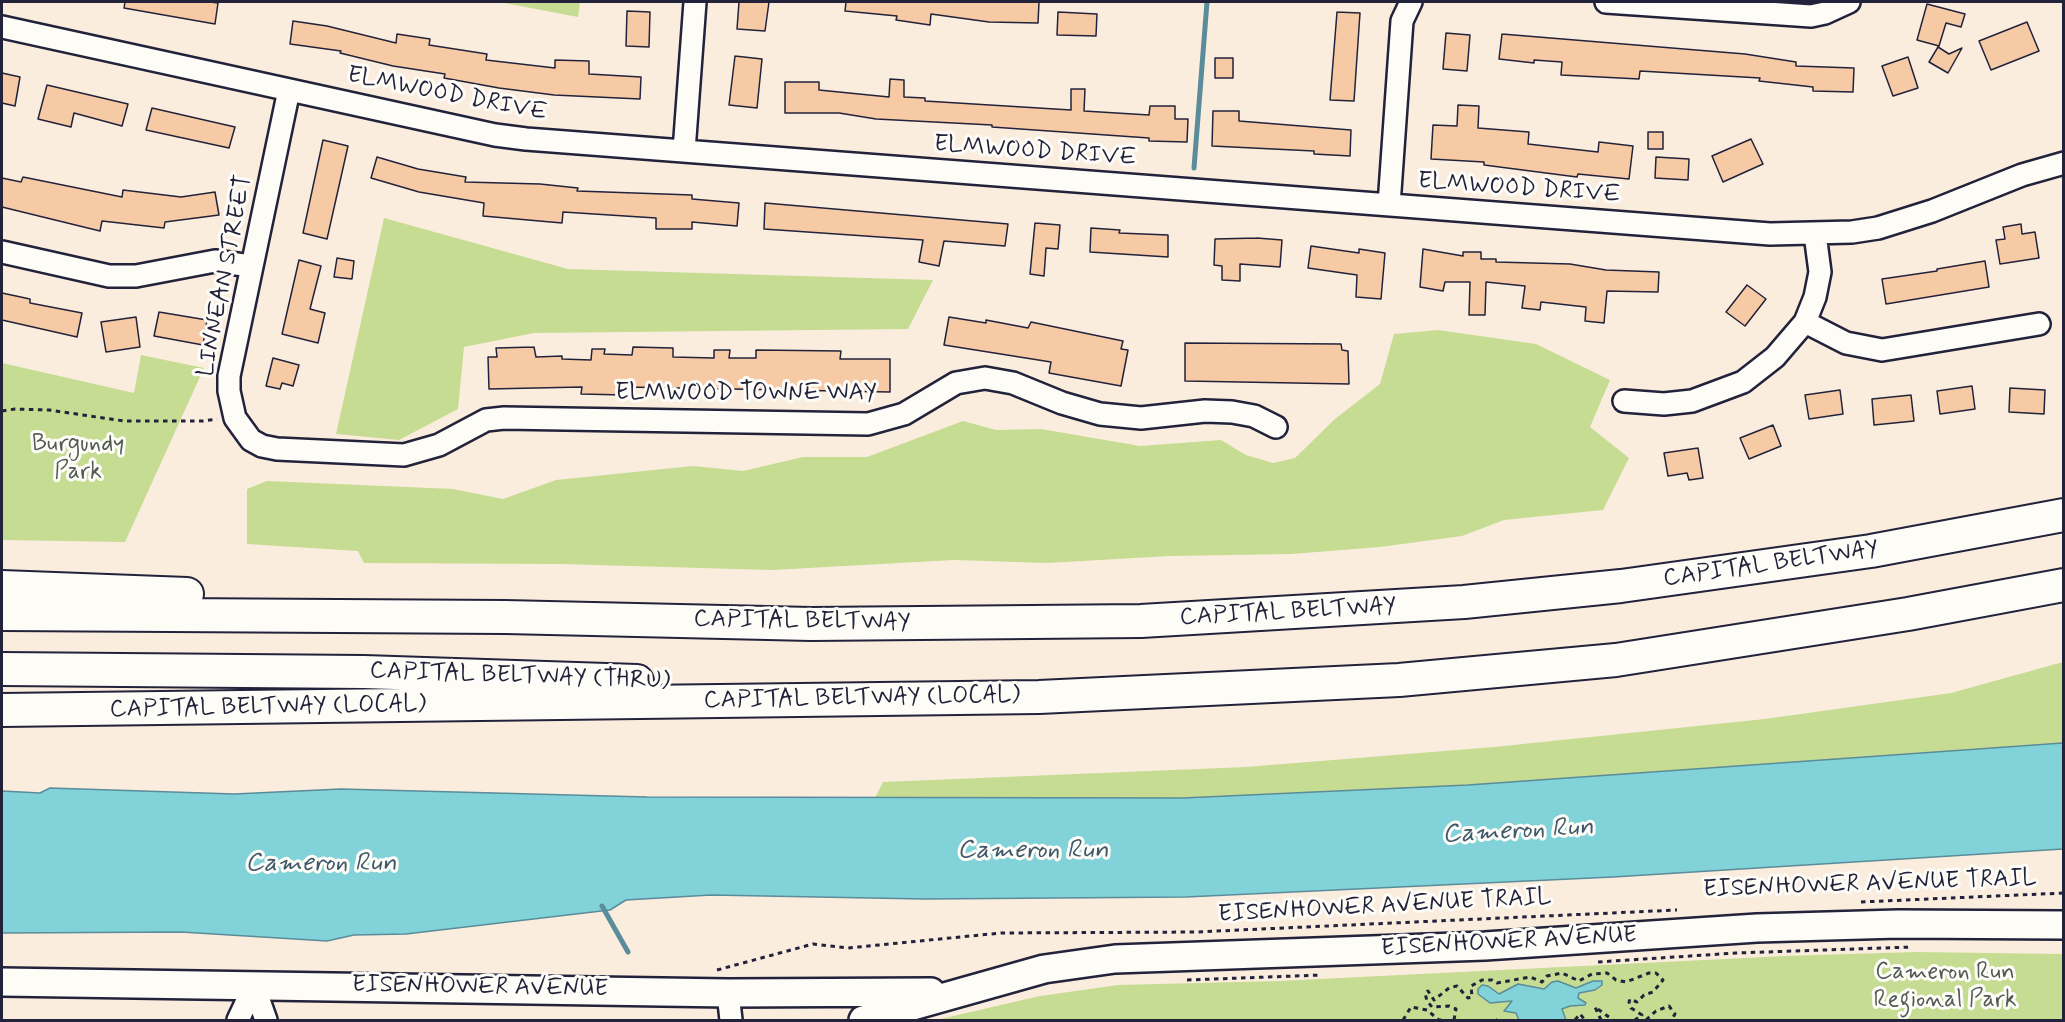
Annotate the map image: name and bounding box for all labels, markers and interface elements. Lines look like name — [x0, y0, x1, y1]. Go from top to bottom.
street label: ELMWOOD DRIVE — [345, 62, 549, 128]
street label: ELMWOOD DRIVE — [933, 131, 1137, 173]
street label: ELMWOOD DRIVE — [1417, 168, 1621, 210]
street label: LINNEAN STREET — [192, 173, 260, 379]
street label: ELMWOOD TOWNE WAY — [615, 380, 877, 408]
park label: Burgundy Park — [32, 431, 124, 487]
street label: CAPITAL BELTWAY — [1662, 536, 1880, 594]
street label: CAPITAL BELTWAY — [1179, 593, 1397, 633]
street label: CAPITAL BELTWAY — [693, 606, 911, 638]
street label: CAPITAL BELTWAY (THRU) — [369, 657, 671, 697]
street label: CAPITAL BELTWAY (LOCAL) — [703, 682, 1021, 716]
street label: CAPITAL BELTWAY (LOCAL) — [109, 691, 427, 725]
water label: Cameron Run — [1442, 812, 1594, 852]
water label: Cameron Run — [957, 836, 1109, 868]
water label: Cameron Run — [245, 849, 397, 881]
street label: EISENHOWER AVENUE TRAIL — [1703, 865, 2037, 905]
street label: EISENHOWER AVENUE TRAIL — [1217, 884, 1553, 930]
street label: EISENHOWER AVENUE — [1380, 922, 1638, 964]
park label: Cameron Run Regional Park — [1873, 959, 2017, 1015]
street label: EISENHOWER AVENUE — [352, 971, 608, 1005]

